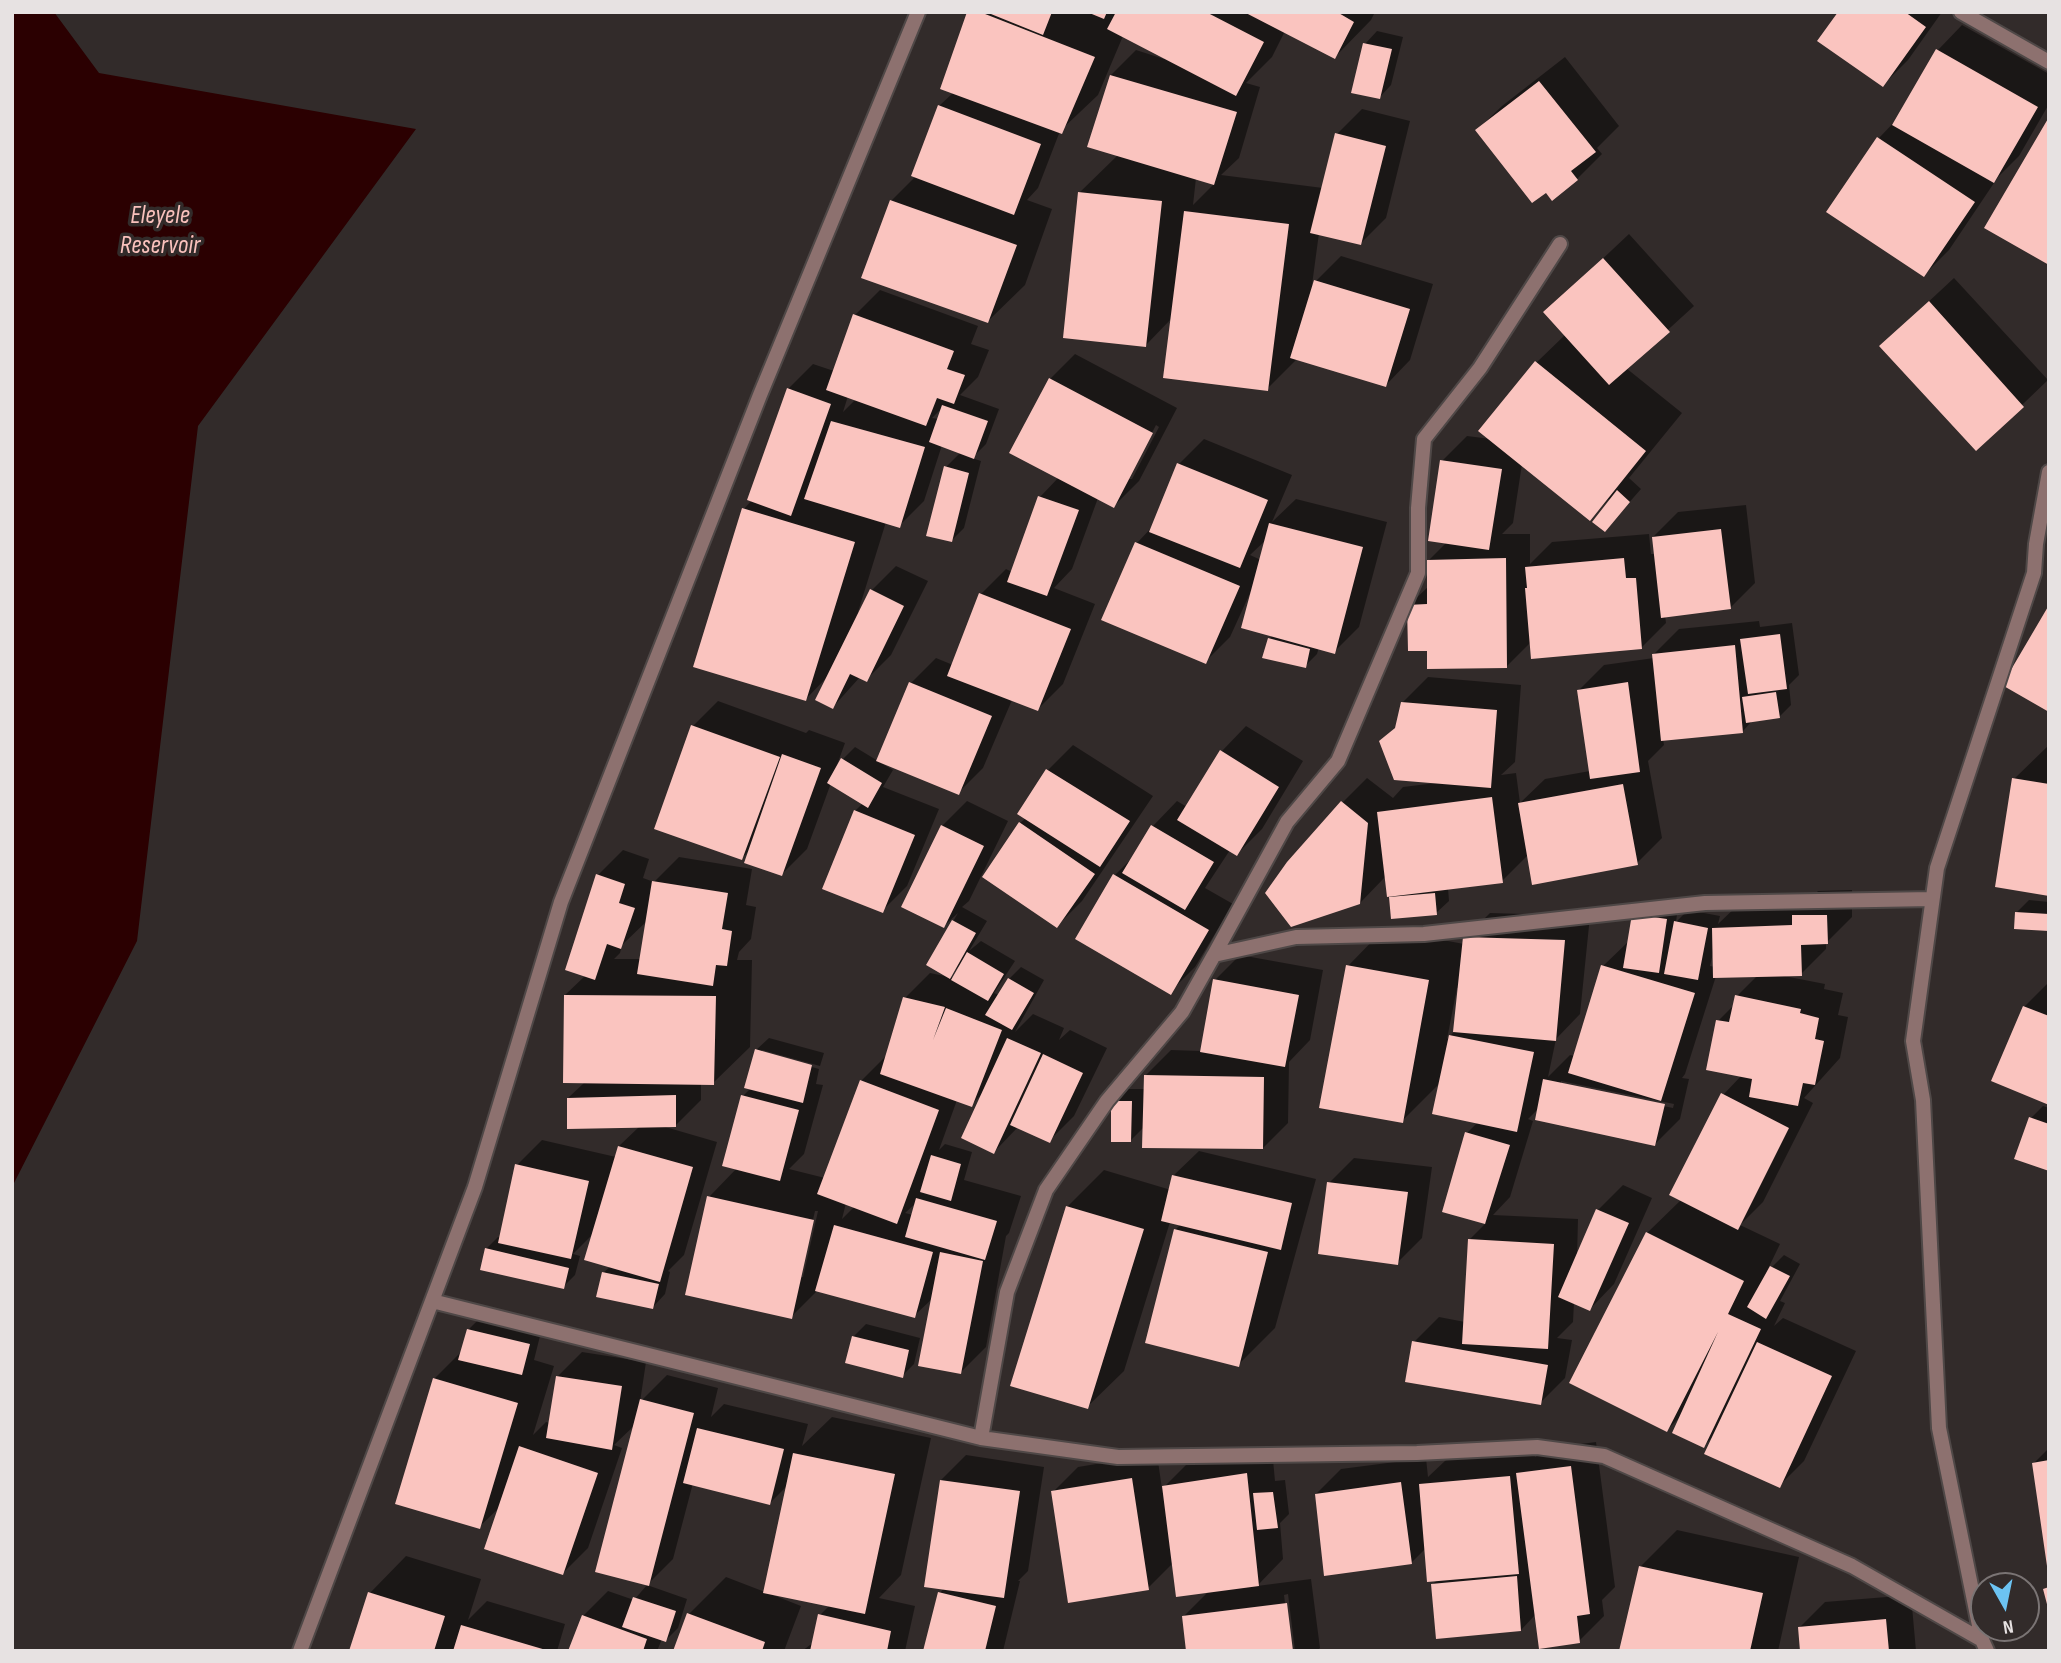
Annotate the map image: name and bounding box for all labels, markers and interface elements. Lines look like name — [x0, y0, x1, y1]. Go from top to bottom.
water label: Eleyele Reservoir — [120, 200, 200, 262]
north arrow — [1970, 1572, 2040, 1642]
text: N — [2001, 1614, 2015, 1638]

